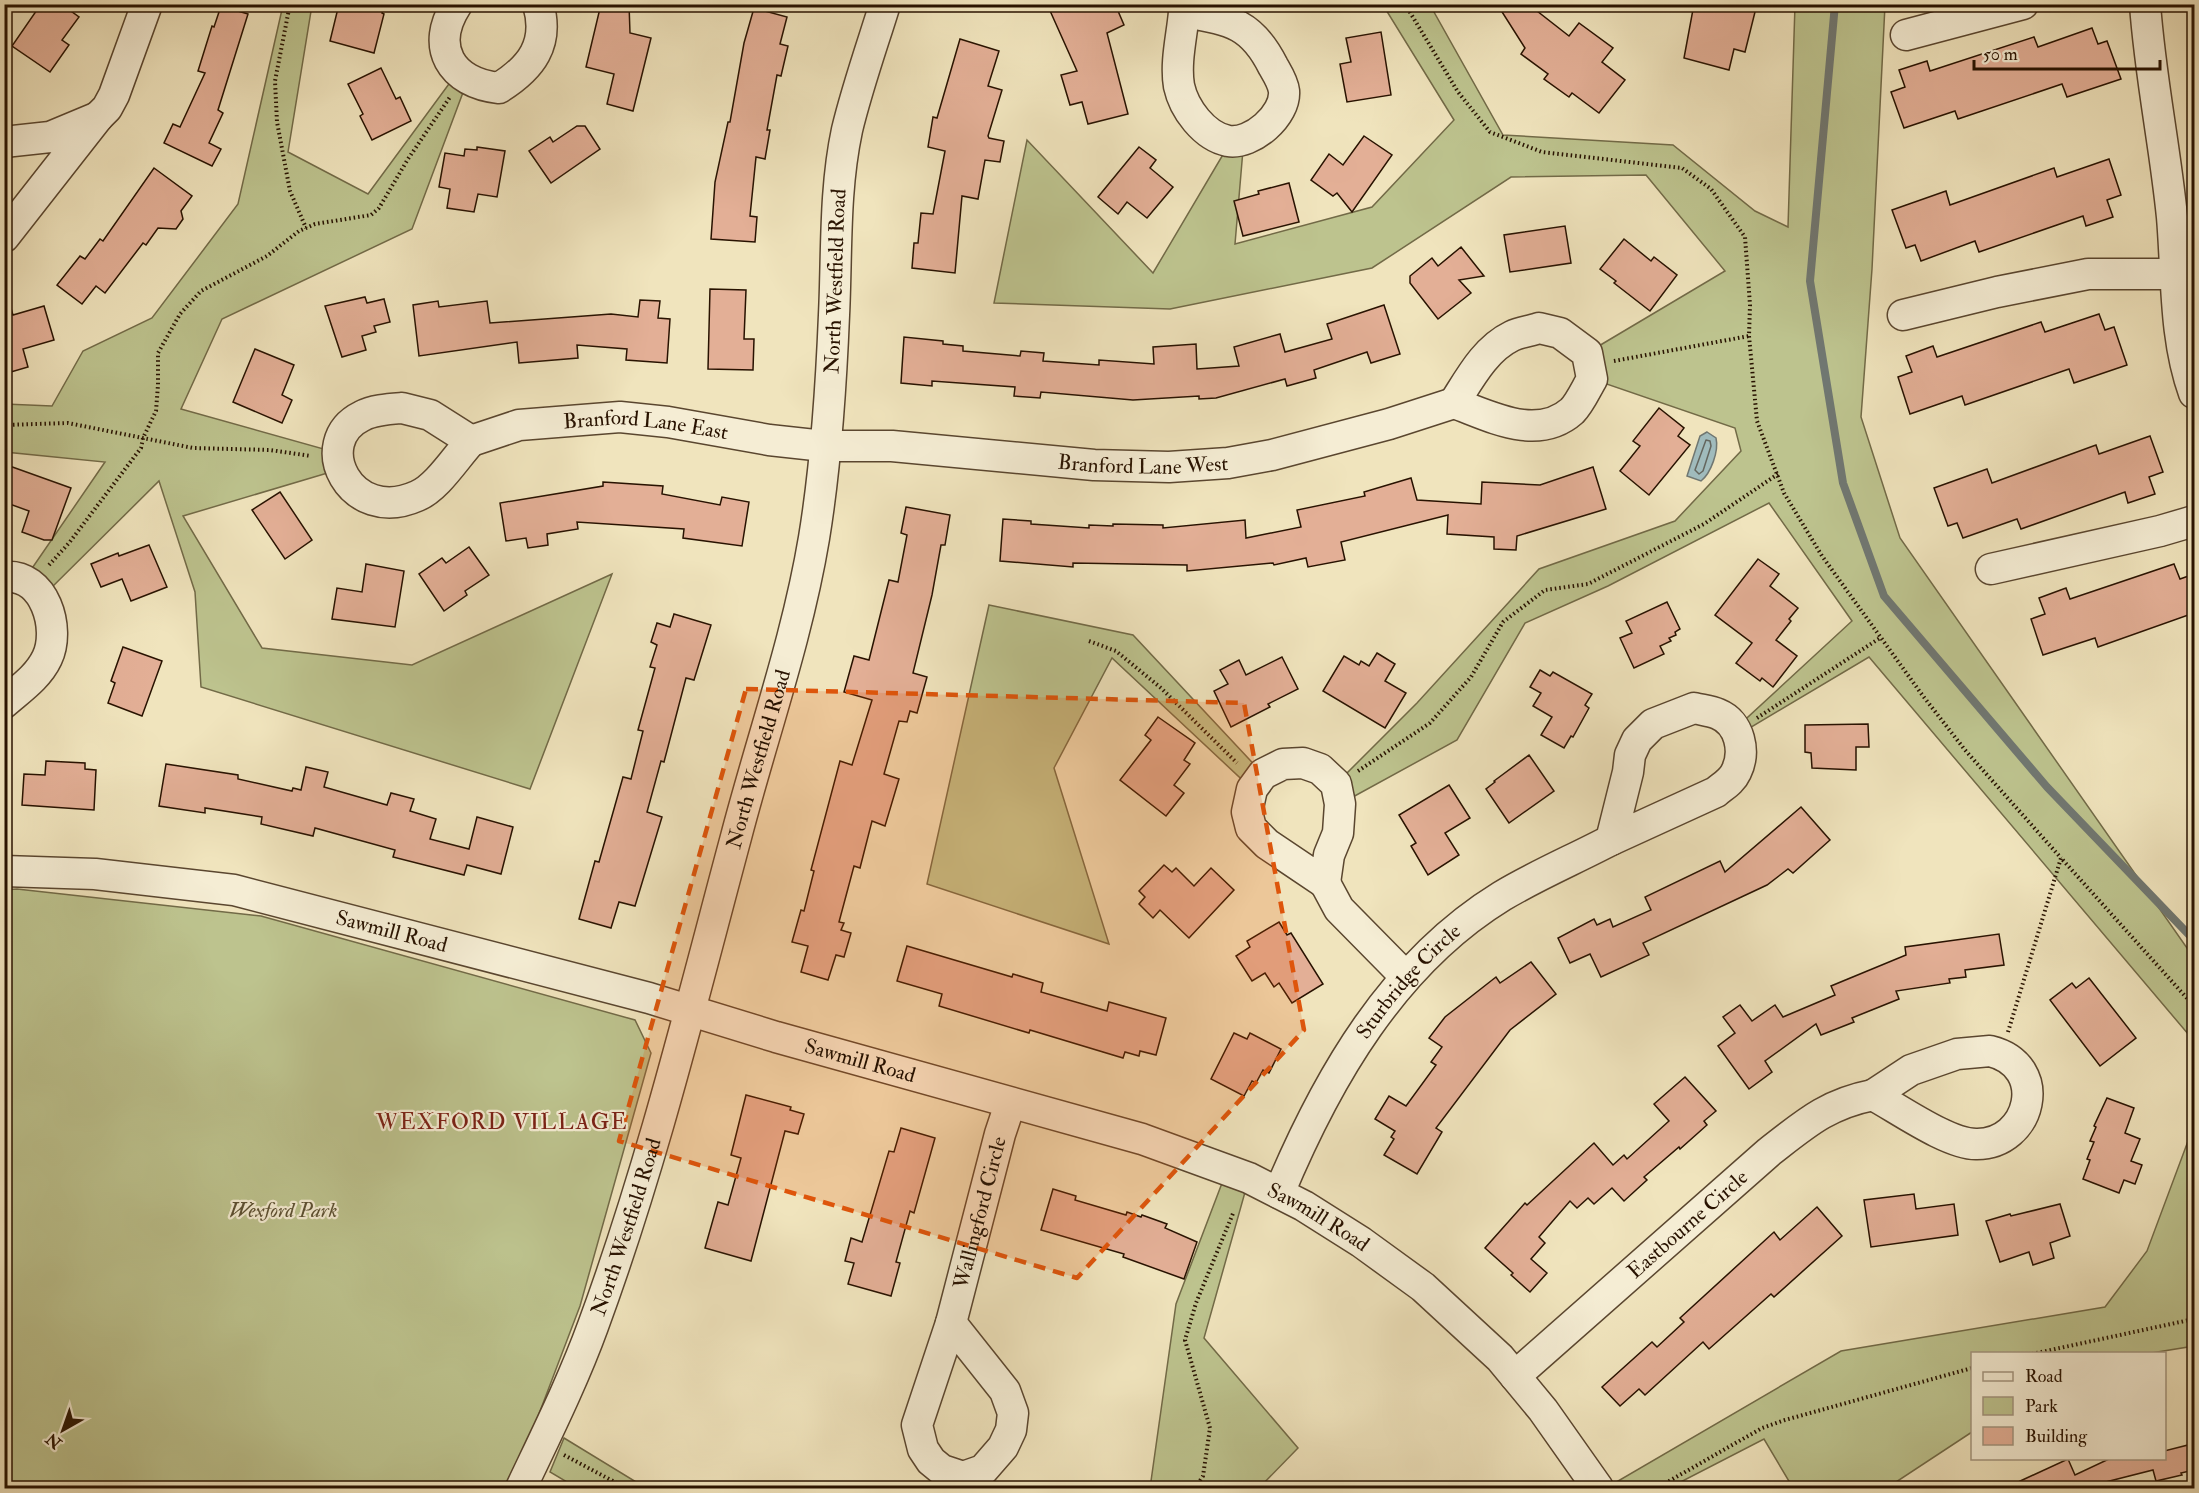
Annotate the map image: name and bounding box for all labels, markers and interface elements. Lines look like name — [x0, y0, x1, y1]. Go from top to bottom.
scale bar — [1974, 33, 2160, 71]
text: 50 m — [1983, 43, 2018, 66]
street label: North Westfield Road — [818, 187, 852, 374]
street label: Branford Lane East — [562, 403, 730, 446]
street label: Branford Lane West — [1057, 448, 1229, 481]
street label: North Westfield Road — [720, 666, 797, 852]
street label: Sawmill Road — [333, 904, 451, 959]
street label: Sturbridge Circle — [1350, 917, 1466, 1044]
street label: Sawmill Road — [802, 1032, 919, 1089]
district label: WEXFORD VILLAGE — [375, 1108, 628, 1136]
street label: Wallingford Circle — [947, 1133, 1012, 1293]
street label: North Westfield Road — [584, 1134, 667, 1319]
street label: Eastbourne Circle — [1622, 1163, 1754, 1284]
street label: Sawmill Road — [1263, 1176, 1375, 1258]
park label: Wexford Park — [229, 1197, 337, 1224]
legend — [1971, 1352, 2166, 1460]
text: Road — [2025, 1365, 2063, 1388]
text: Park — [2025, 1395, 2058, 1418]
north arrow — [33, 1400, 93, 1460]
text: Building — [2025, 1425, 2088, 1448]
text: N — [42, 1428, 67, 1454]

